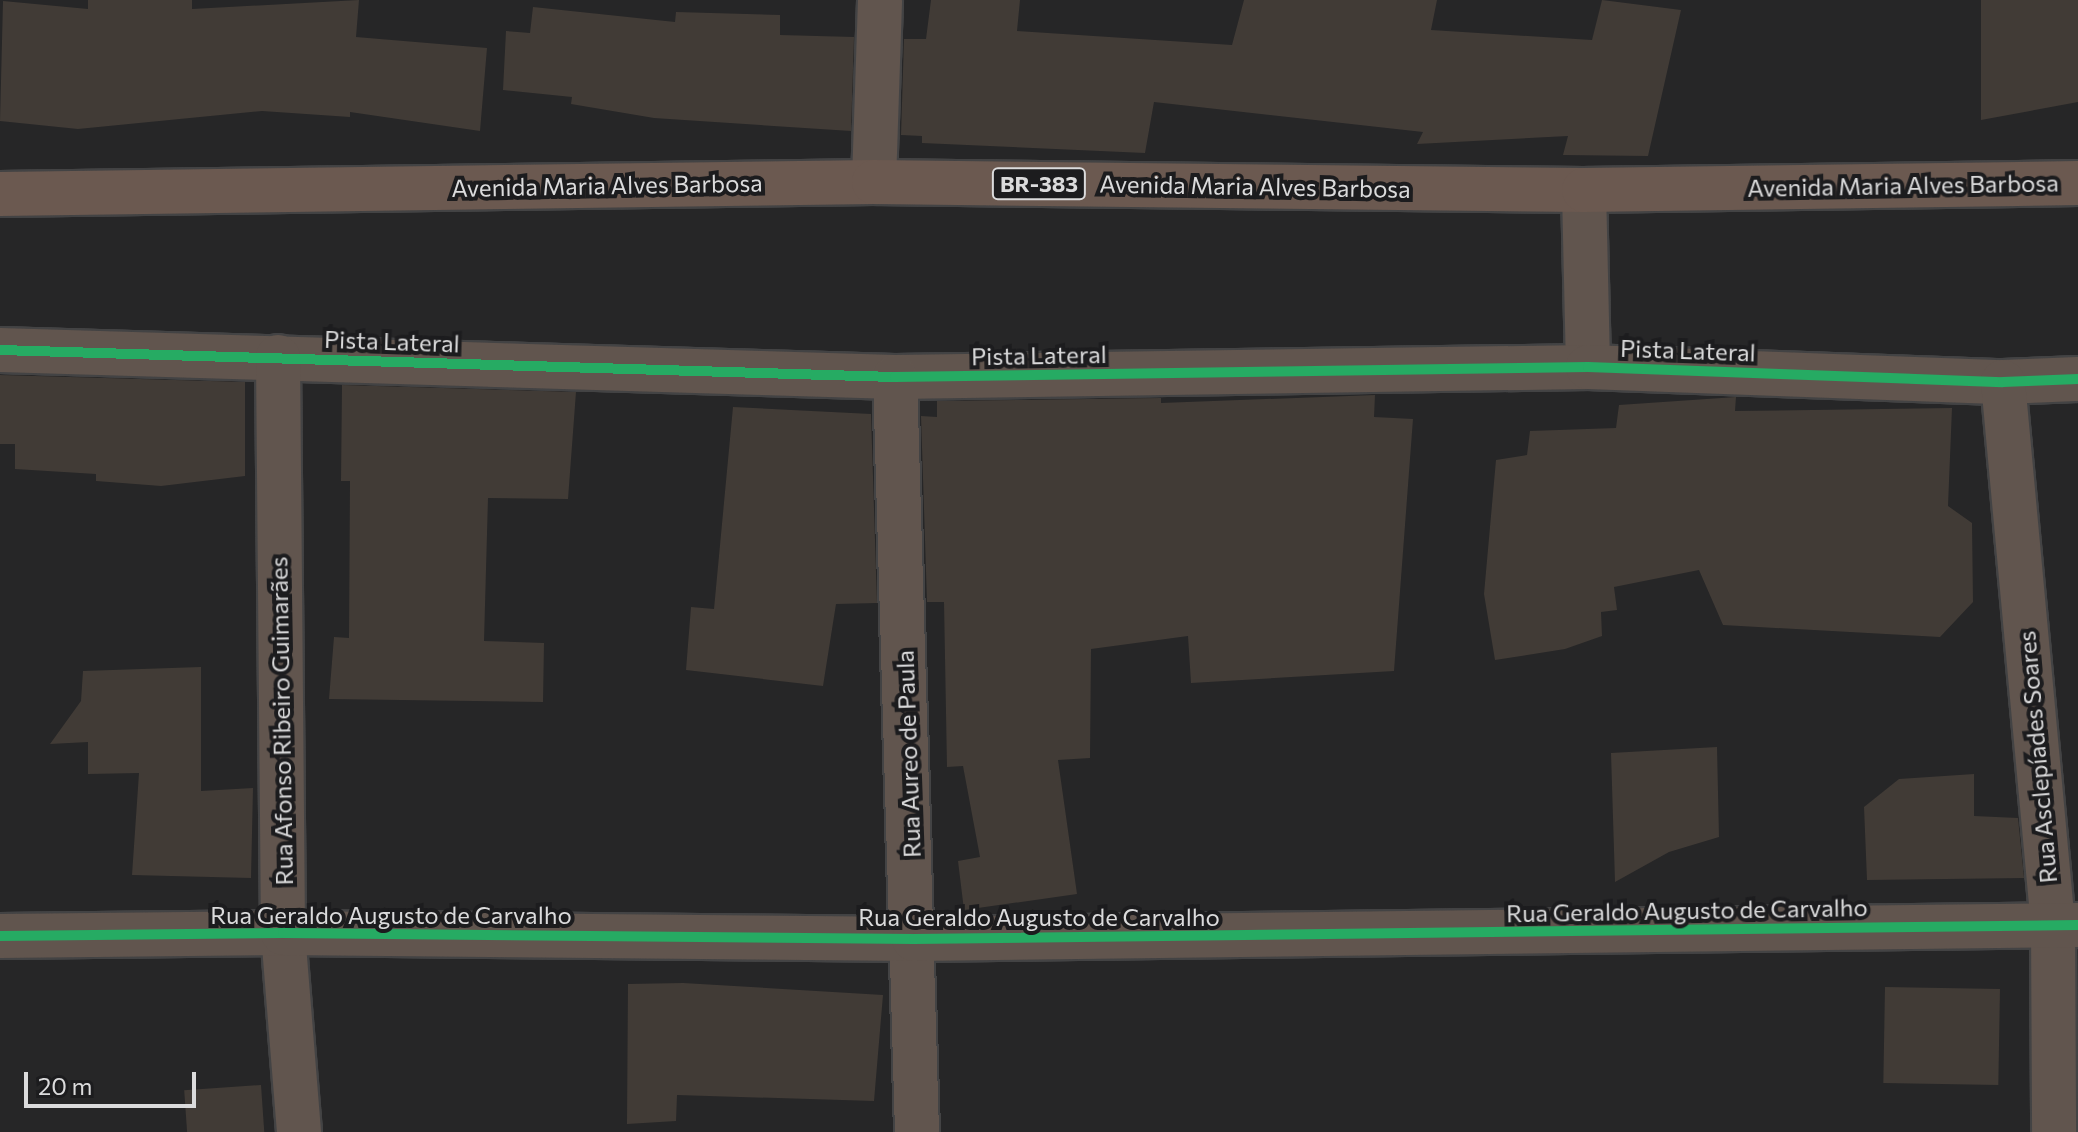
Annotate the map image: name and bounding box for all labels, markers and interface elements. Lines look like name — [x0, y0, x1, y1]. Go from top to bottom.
road number: BR-383 — [991, 166, 1087, 202]
street label: Avenida Maria Alves Barbosa — [451, 168, 763, 202]
street label: Avenida Maria Alves Barbosa — [1747, 168, 2059, 202]
street label: Avenida Maria Alves Barbosa — [1099, 169, 1411, 203]
street label: Pista Lateral — [324, 324, 460, 358]
street label: Pista Lateral — [1620, 333, 1756, 367]
street label: Pista Lateral — [971, 339, 1107, 371]
street label: Rua Afonso Ribeiro Guimarães — [264, 556, 298, 886]
street label: Rua Asclepíades Soares — [2012, 630, 2062, 884]
street label: Rua Aureo de Paula — [890, 650, 926, 858]
street label: Rua Geraldo Augusto de Carvalho — [1506, 892, 1868, 928]
street label: Rua Geraldo Augusto de Carvalho — [210, 901, 572, 929]
street label: Rua Geraldo Augusto de Carvalho — [858, 903, 1220, 931]
scale bar — [28, 1056, 200, 1106]
text: 20 m — [38, 1071, 92, 1100]

